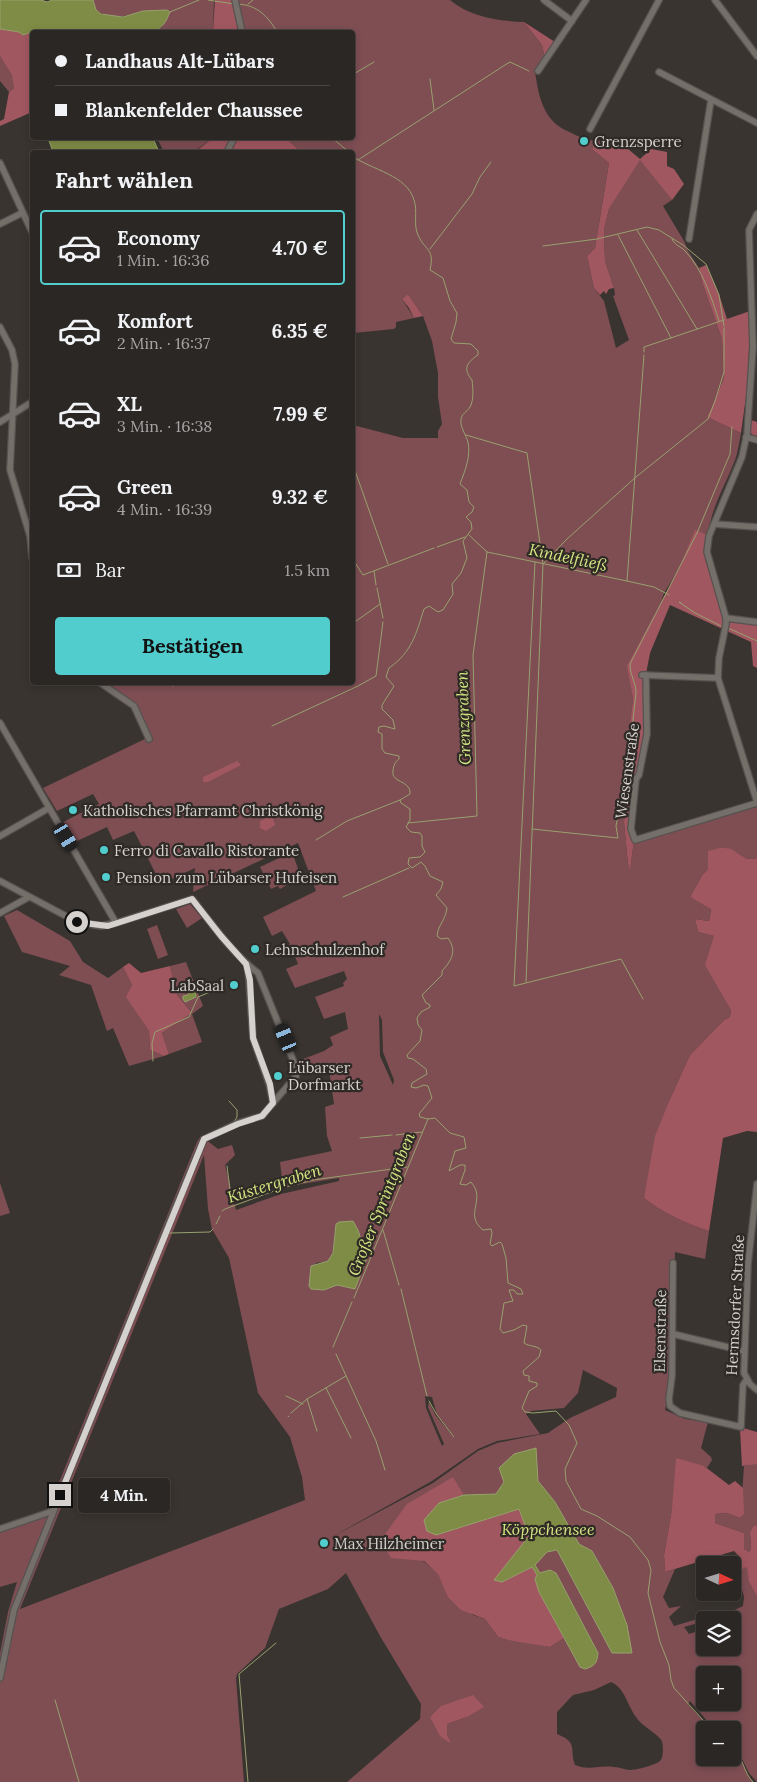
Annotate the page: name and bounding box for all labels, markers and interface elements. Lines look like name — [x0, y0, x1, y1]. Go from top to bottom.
text: Landhaus Alt-Lübars — [85, 49, 275, 73]
text: Blankenfelder Chaussee — [85, 98, 303, 122]
place label: Grenzsperre — [594, 132, 682, 151]
marker: Grenzsperre — [578, 135, 590, 147]
text: Fahrt wählen — [55, 166, 193, 194]
icon: car — [57, 225, 102, 270]
text: Economy — [117, 226, 200, 250]
text: 4.70 € — [272, 236, 328, 260]
text: 1 Min. · 16:36 — [117, 250, 210, 270]
icon: car — [57, 308, 102, 353]
text: Komfort — [117, 309, 193, 333]
text: 6.35 € — [271, 319, 328, 343]
text: 2 Min. · 16:37 — [117, 333, 210, 353]
icon: car — [57, 391, 102, 436]
text: XL — [117, 392, 142, 416]
text: 7.99 € — [274, 402, 328, 426]
text: 3 Min. · 16:38 — [117, 416, 212, 436]
icon: car — [57, 474, 102, 519]
text: Green — [117, 475, 173, 499]
text: 9.32 € — [272, 485, 328, 509]
text: 4 Min. · 16:39 — [117, 499, 212, 519]
water label: Kindelfließ — [527, 539, 609, 575]
icon: cash — [55, 556, 83, 584]
text: Bar — [95, 558, 125, 582]
text: 1.5 km — [284, 560, 330, 580]
button: Bestätigen — [55, 617, 330, 675]
water label: Grenzgraben — [451, 671, 475, 765]
street label: Wiesenstraße — [611, 722, 643, 820]
place label: Katholisches Pfarramt Christkönig — [83, 801, 323, 820]
marker: Katholisches Pfarramt Christkönig — [67, 804, 79, 816]
car — [51, 820, 80, 854]
place label: Ferro di Cavallo Ristorante — [114, 841, 299, 860]
marker: Ferro di Cavallo Ristorante — [98, 844, 110, 856]
place label: Pension zum Lübarser Hufeisen — [116, 868, 337, 887]
marker: Pension zum Lübarser Hufeisen — [100, 871, 112, 883]
route start — [66, 911, 88, 933]
place label: Lehnschulzenhof — [265, 940, 385, 959]
marker: Lehnschulzenhof — [249, 943, 261, 955]
place label: LabSaal — [171, 976, 224, 995]
marker: LabSaal — [228, 979, 240, 991]
car — [273, 1021, 298, 1055]
place label: Lübarser Dorfmarkt — [288, 1058, 361, 1094]
marker: Lübarser Dorfmarkt — [272, 1070, 284, 1082]
water label: Großer Sprintgraben — [343, 1129, 419, 1279]
water label: Küstergraben — [225, 1159, 323, 1207]
street label: Hermsdorfer Straße — [722, 1234, 748, 1376]
street label: Elsenstraße — [650, 1289, 670, 1373]
callout: 4 Min. — [78, 1478, 170, 1512]
route end — [49, 1484, 71, 1506]
text: 4 Min. — [100, 1485, 148, 1505]
water label: Köppchensee — [501, 1519, 595, 1539]
place label: Max Hilzheimer — [334, 1534, 445, 1553]
marker: Max Hilzheimer — [318, 1537, 330, 1549]
north arrow — [696, 1556, 741, 1601]
map controls — [696, 1556, 741, 1766]
button: layers — [696, 1611, 741, 1656]
button: + — [696, 1666, 741, 1711]
button: − — [696, 1721, 741, 1766]

